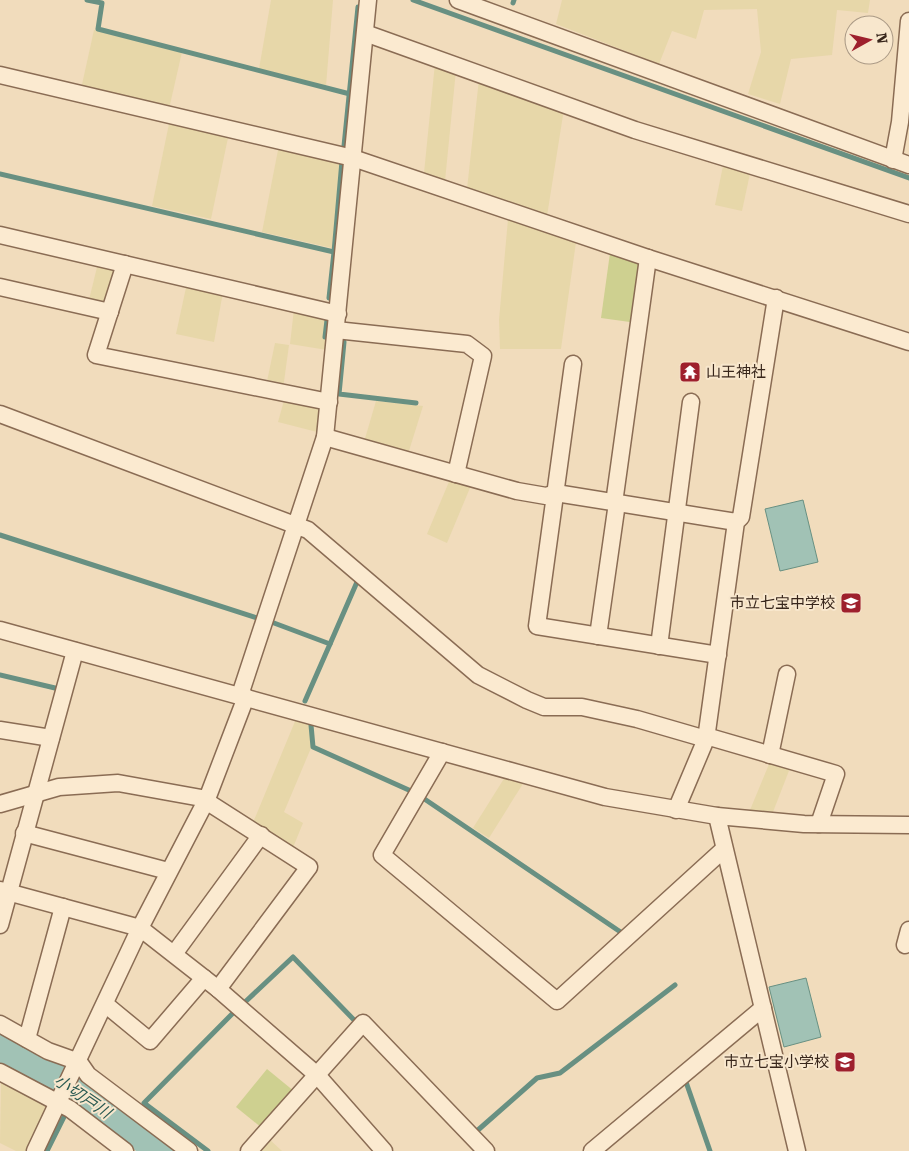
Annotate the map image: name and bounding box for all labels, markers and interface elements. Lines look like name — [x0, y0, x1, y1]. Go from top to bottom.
north arrow — [844, 15, 894, 65]
text: N — [873, 32, 891, 45]
temple icon: 山王神社 — [678, 360, 702, 384]
place label: 山王神社 — [706, 363, 766, 381]
school or university icon: 市立七宝中学校 — [839, 591, 863, 615]
place label: 市立七宝中学校 — [730, 594, 835, 612]
school or university icon: 市立七宝小学校 — [833, 1050, 857, 1074]
place label: 市立七宝小学校 — [724, 1053, 829, 1071]
water label: 小切戸川 — [51, 1071, 116, 1123]

